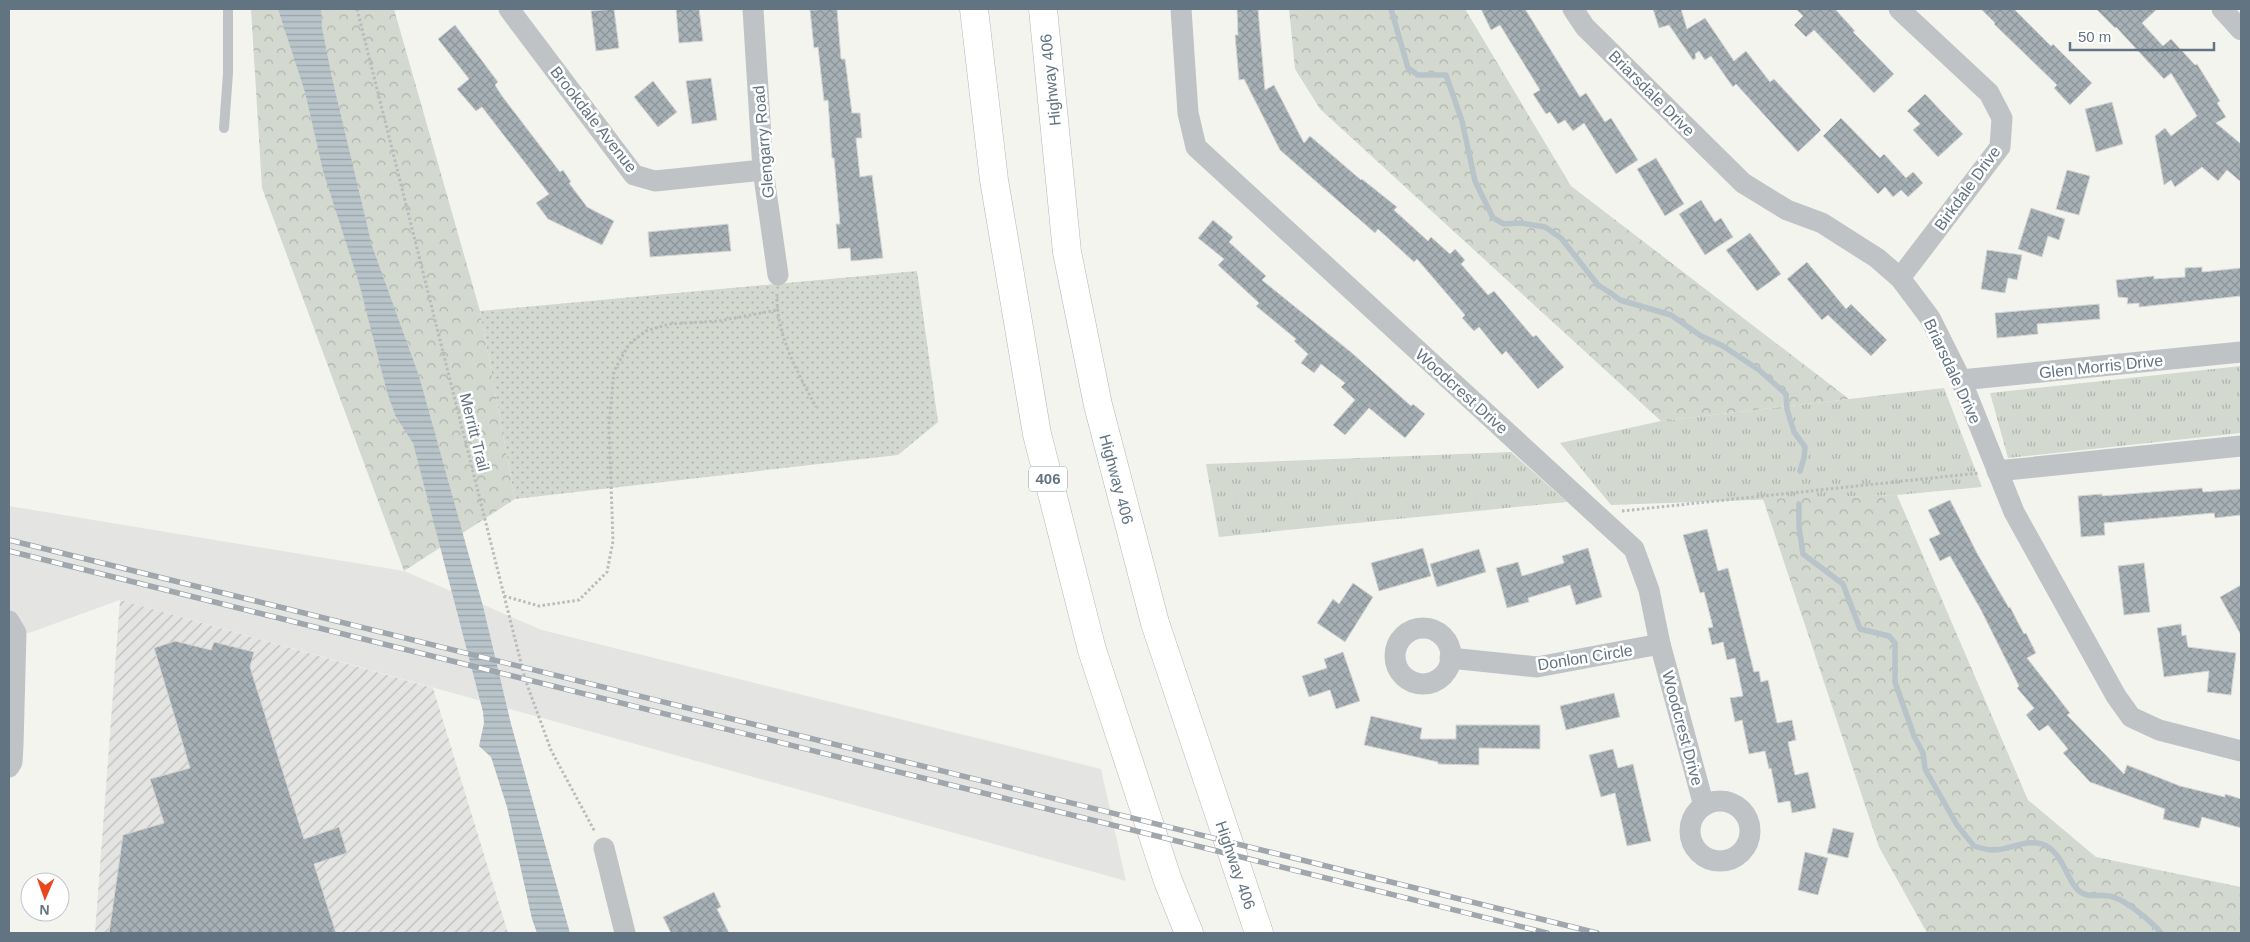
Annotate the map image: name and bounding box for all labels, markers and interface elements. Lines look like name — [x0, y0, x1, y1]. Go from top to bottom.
scale bar — [2070, 20, 2214, 52]
text: 50 m — [2078, 28, 2111, 45]
street label: Highway 406 — [1037, 33, 1064, 127]
street label: Briarsdale Drive — [1605, 47, 1698, 140]
street label: Brookdale Avenue — [547, 63, 640, 176]
street label: Glengarry Road — [750, 85, 777, 199]
street label: Birkdale Drive — [1931, 143, 2004, 234]
street label: Briarsdale Drive — [1921, 316, 1984, 426]
street label: Woodcrest Drive — [1412, 346, 1511, 437]
street label: Glen Morris Drive — [2038, 352, 2164, 381]
street label: Merritt Trail — [457, 391, 492, 473]
street label: Highway 406 — [1096, 432, 1137, 526]
road number: 406 — [1029, 466, 1067, 492]
street label: Donlon Circle — [1536, 642, 1634, 673]
street label: Woodcrest Drive — [1659, 669, 1706, 787]
street label: Highway 406 — [1212, 819, 1259, 912]
north arrow — [20, 872, 70, 922]
text: N — [39, 902, 50, 918]

